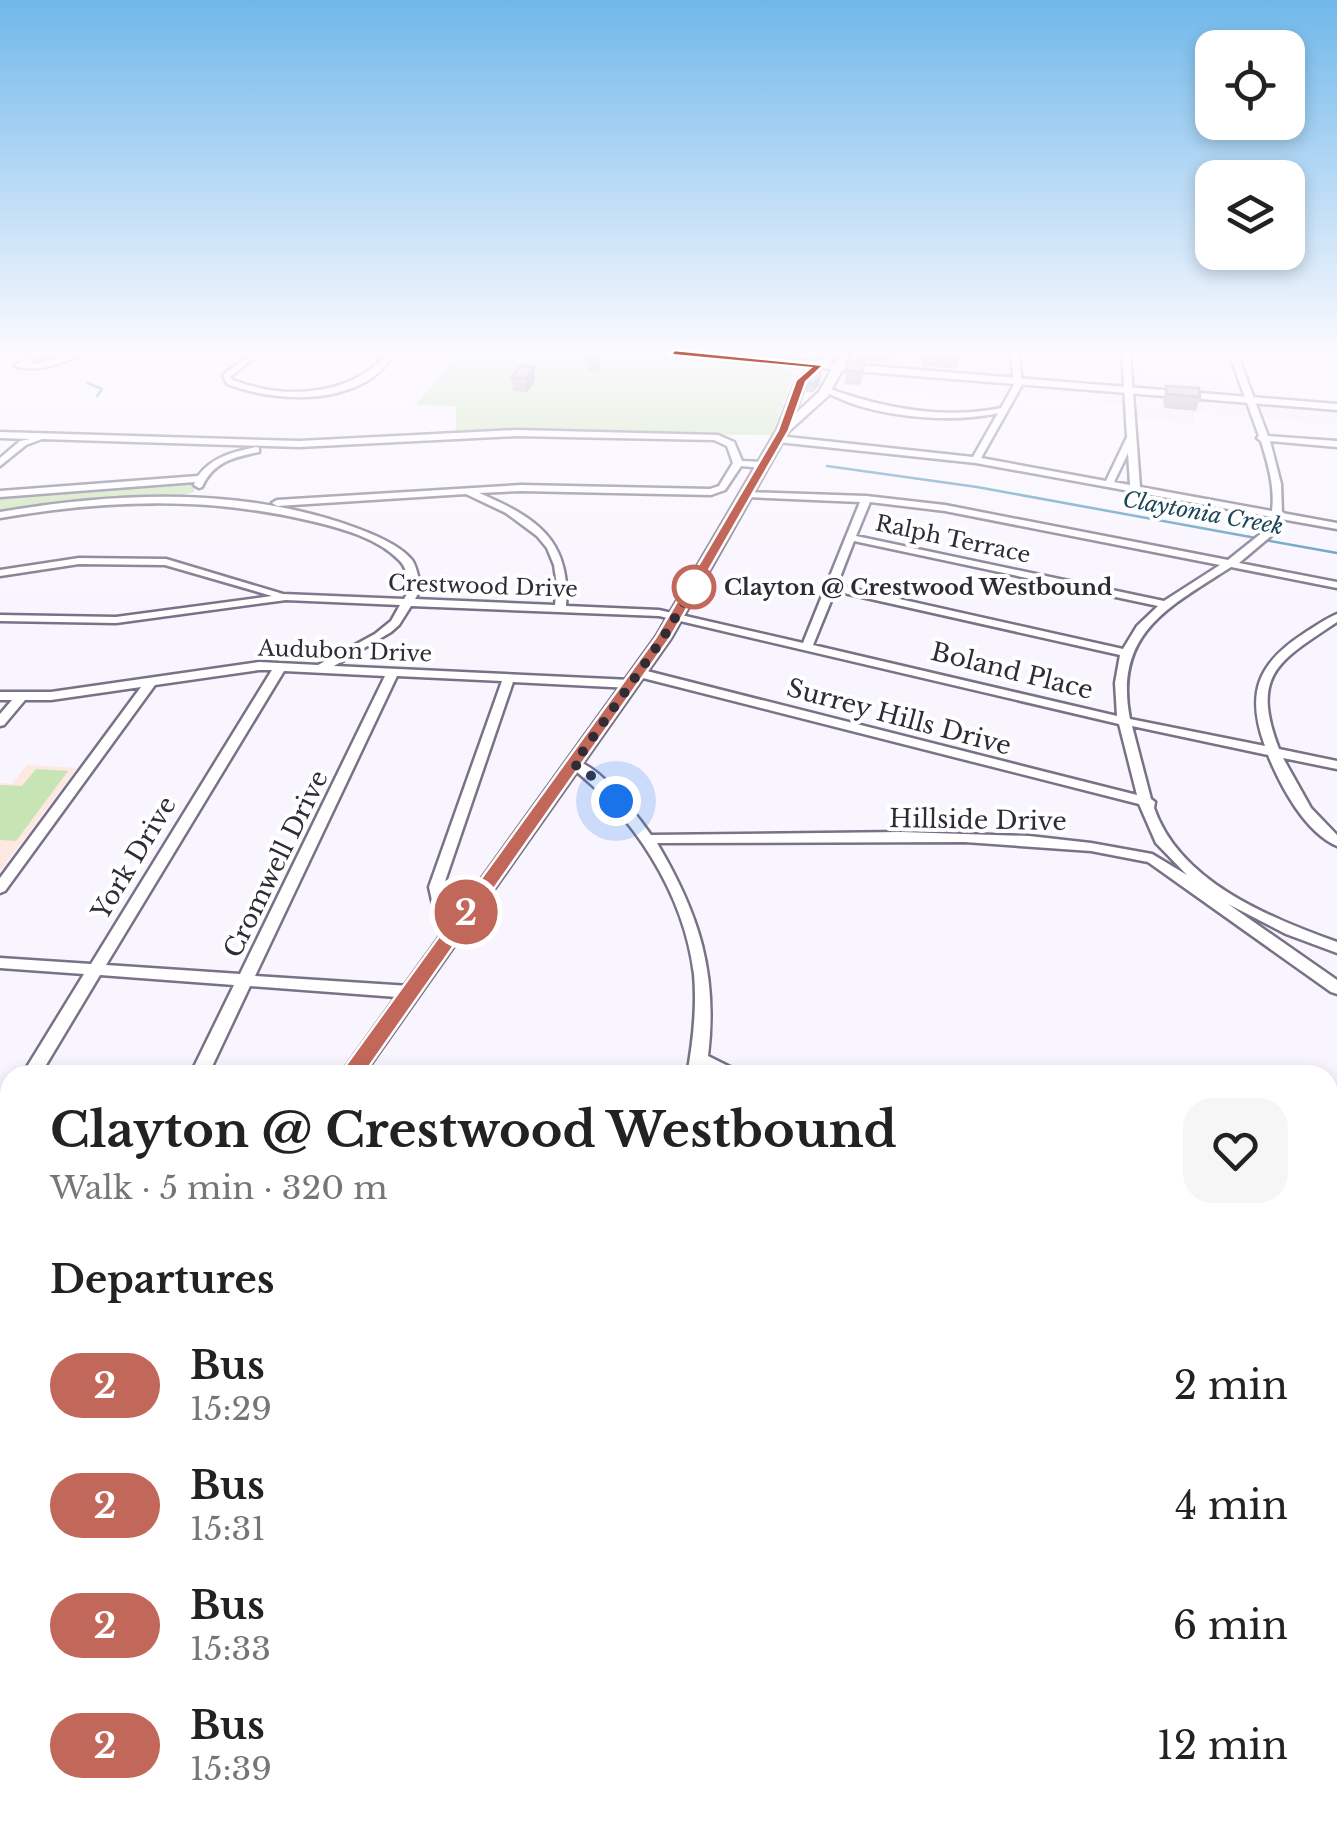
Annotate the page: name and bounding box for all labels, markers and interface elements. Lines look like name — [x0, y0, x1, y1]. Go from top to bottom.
map controls — [1195, 30, 1305, 270]
button: locate — [1195, 30, 1305, 140]
button: layers — [1195, 160, 1305, 270]
water label: Claytonia Creek — [1121, 486, 1285, 540]
street label: Ralph Terrace — [873, 509, 1033, 569]
marker: Clayton @ Crestwood Westbound — [673, 566, 715, 608]
street label: Crestwood Drive — [388, 569, 578, 603]
place label: Clayton @ Crestwood Westbound — [724, 574, 1112, 601]
street label: Audubon Drive — [257, 634, 432, 668]
street label: Boland Place — [928, 636, 1096, 706]
street label: Surrey Hills Drive — [784, 672, 1014, 762]
street label: Cromwell Drive — [217, 765, 335, 963]
your location — [591, 776, 641, 826]
street label: York Drive — [85, 791, 183, 926]
street label: Hillside Drive — [889, 803, 1067, 837]
line badge: 2 — [434, 880, 498, 944]
text: 2 — [455, 891, 477, 934]
button: heart — [1183, 1098, 1288, 1203]
text: Clayton @ Crestwood Westbound — [50, 1100, 897, 1160]
text: Walk · 5 min · 320 m — [50, 1168, 388, 1208]
text: Departures — [50, 1256, 274, 1303]
text: Bus — [190, 1342, 265, 1389]
text: 2 min — [1174, 1362, 1288, 1409]
text: 2 — [94, 1364, 116, 1407]
text: 15:29 — [190, 1389, 272, 1429]
text: Bus — [190, 1462, 265, 1509]
text: 4 min — [1175, 1482, 1288, 1529]
text: 2 — [94, 1484, 116, 1527]
text: 15:31 — [190, 1509, 266, 1549]
text: Bus — [190, 1582, 265, 1629]
text: 6 min — [1173, 1602, 1288, 1649]
text: 2 — [94, 1604, 116, 1647]
text: 15:33 — [190, 1629, 271, 1669]
text: Bus — [190, 1702, 265, 1749]
text: 12 min — [1157, 1722, 1288, 1769]
text: 2 — [94, 1724, 116, 1767]
text: 15:39 — [190, 1749, 272, 1789]

